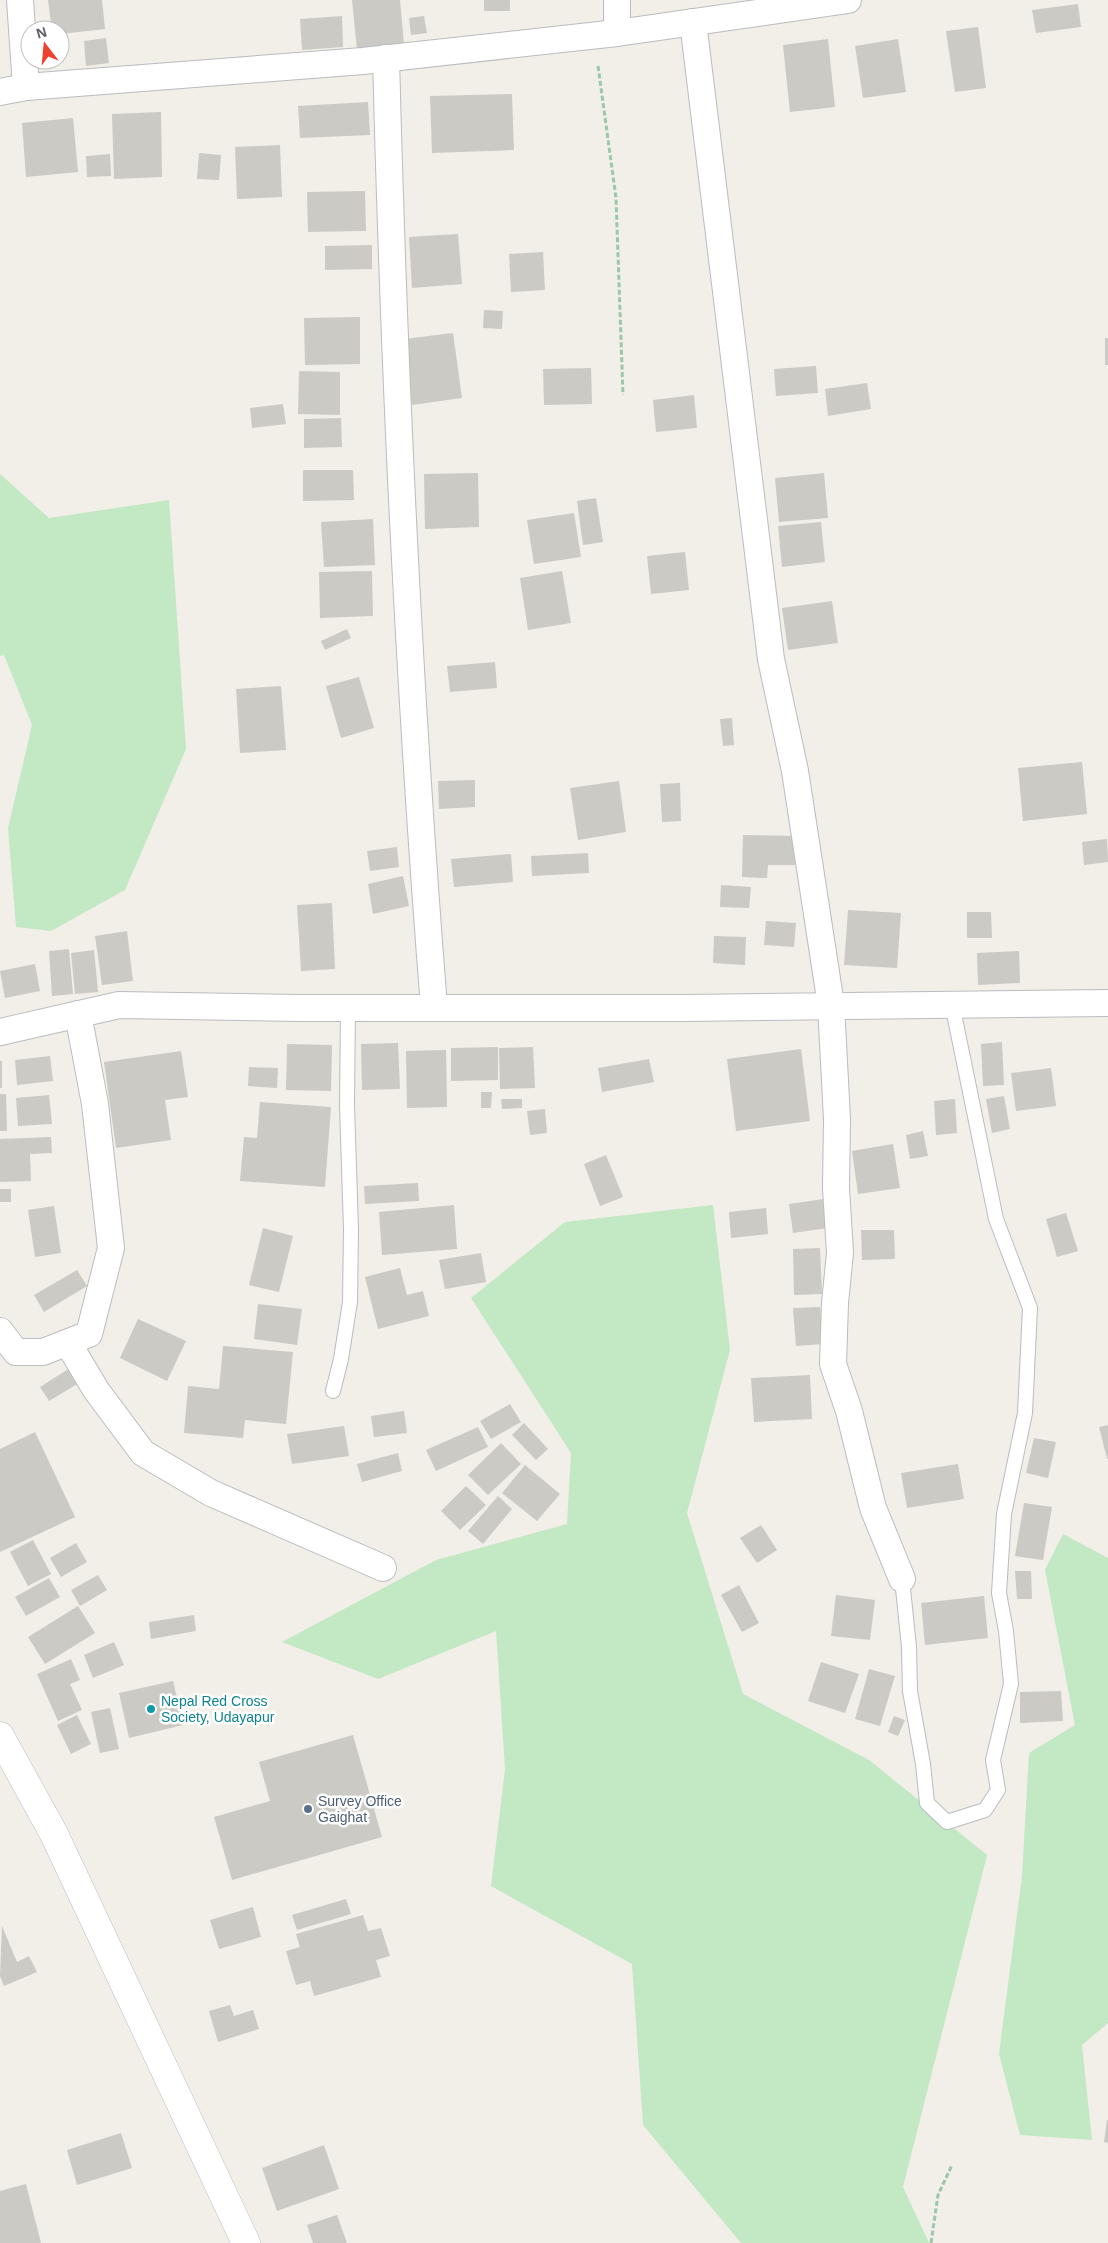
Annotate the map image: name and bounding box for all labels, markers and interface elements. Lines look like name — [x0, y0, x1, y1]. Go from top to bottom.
north arrow — [20, 20, 70, 70]
text: N — [34, 23, 48, 42]
place label: Nepal Red Cross Society, Udayapur — [161, 1693, 275, 1725]
marker: Nepal Red Cross Society, Udayapur — [145, 1703, 157, 1715]
place label: Survey Office Gaighat — [318, 1793, 402, 1825]
marker: Survey Office Gaighat — [302, 1803, 314, 1815]

